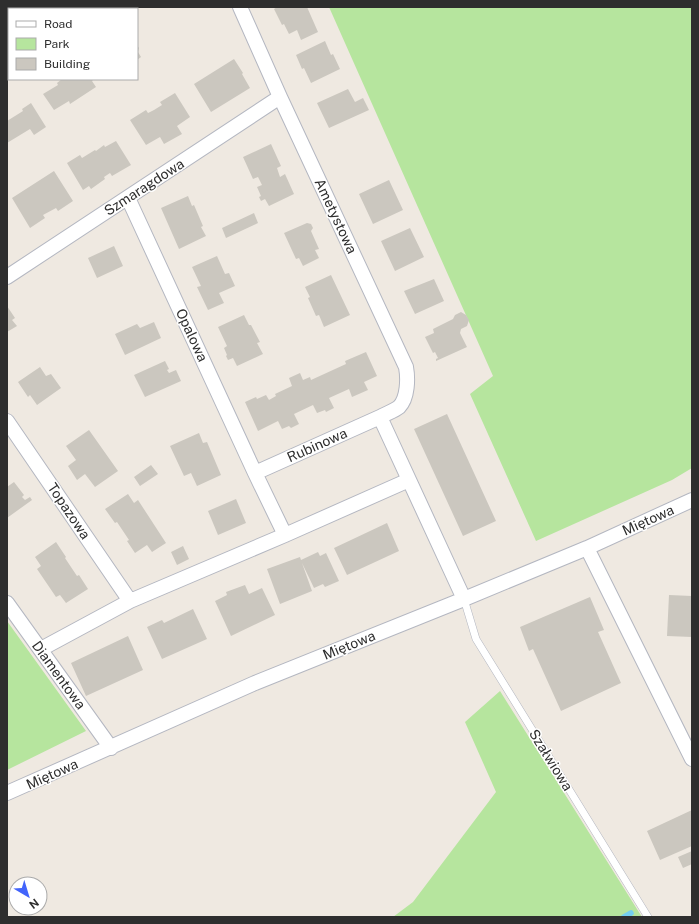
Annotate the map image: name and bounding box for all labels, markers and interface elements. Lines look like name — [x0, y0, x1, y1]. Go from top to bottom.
legend — [8, 8, 138, 80]
text: Road — [44, 17, 72, 31]
text: Park — [44, 37, 70, 51]
text: Building — [44, 57, 90, 71]
street label: Szmaragdowa — [101, 155, 187, 219]
street label: Ametystowa — [312, 176, 360, 256]
street label: Opalowa — [173, 306, 211, 364]
street label: Rubinowa — [285, 425, 349, 465]
street label: Topazowa — [44, 480, 94, 542]
street label: Miętowa — [620, 501, 676, 539]
street label: Miętowa — [320, 627, 378, 663]
street label: Diamentowa — [29, 638, 89, 712]
street label: Szałwiowa — [526, 726, 576, 794]
street label: Miętowa — [24, 755, 80, 793]
north arrow — [8, 876, 48, 916]
text: N — [27, 897, 41, 911]

